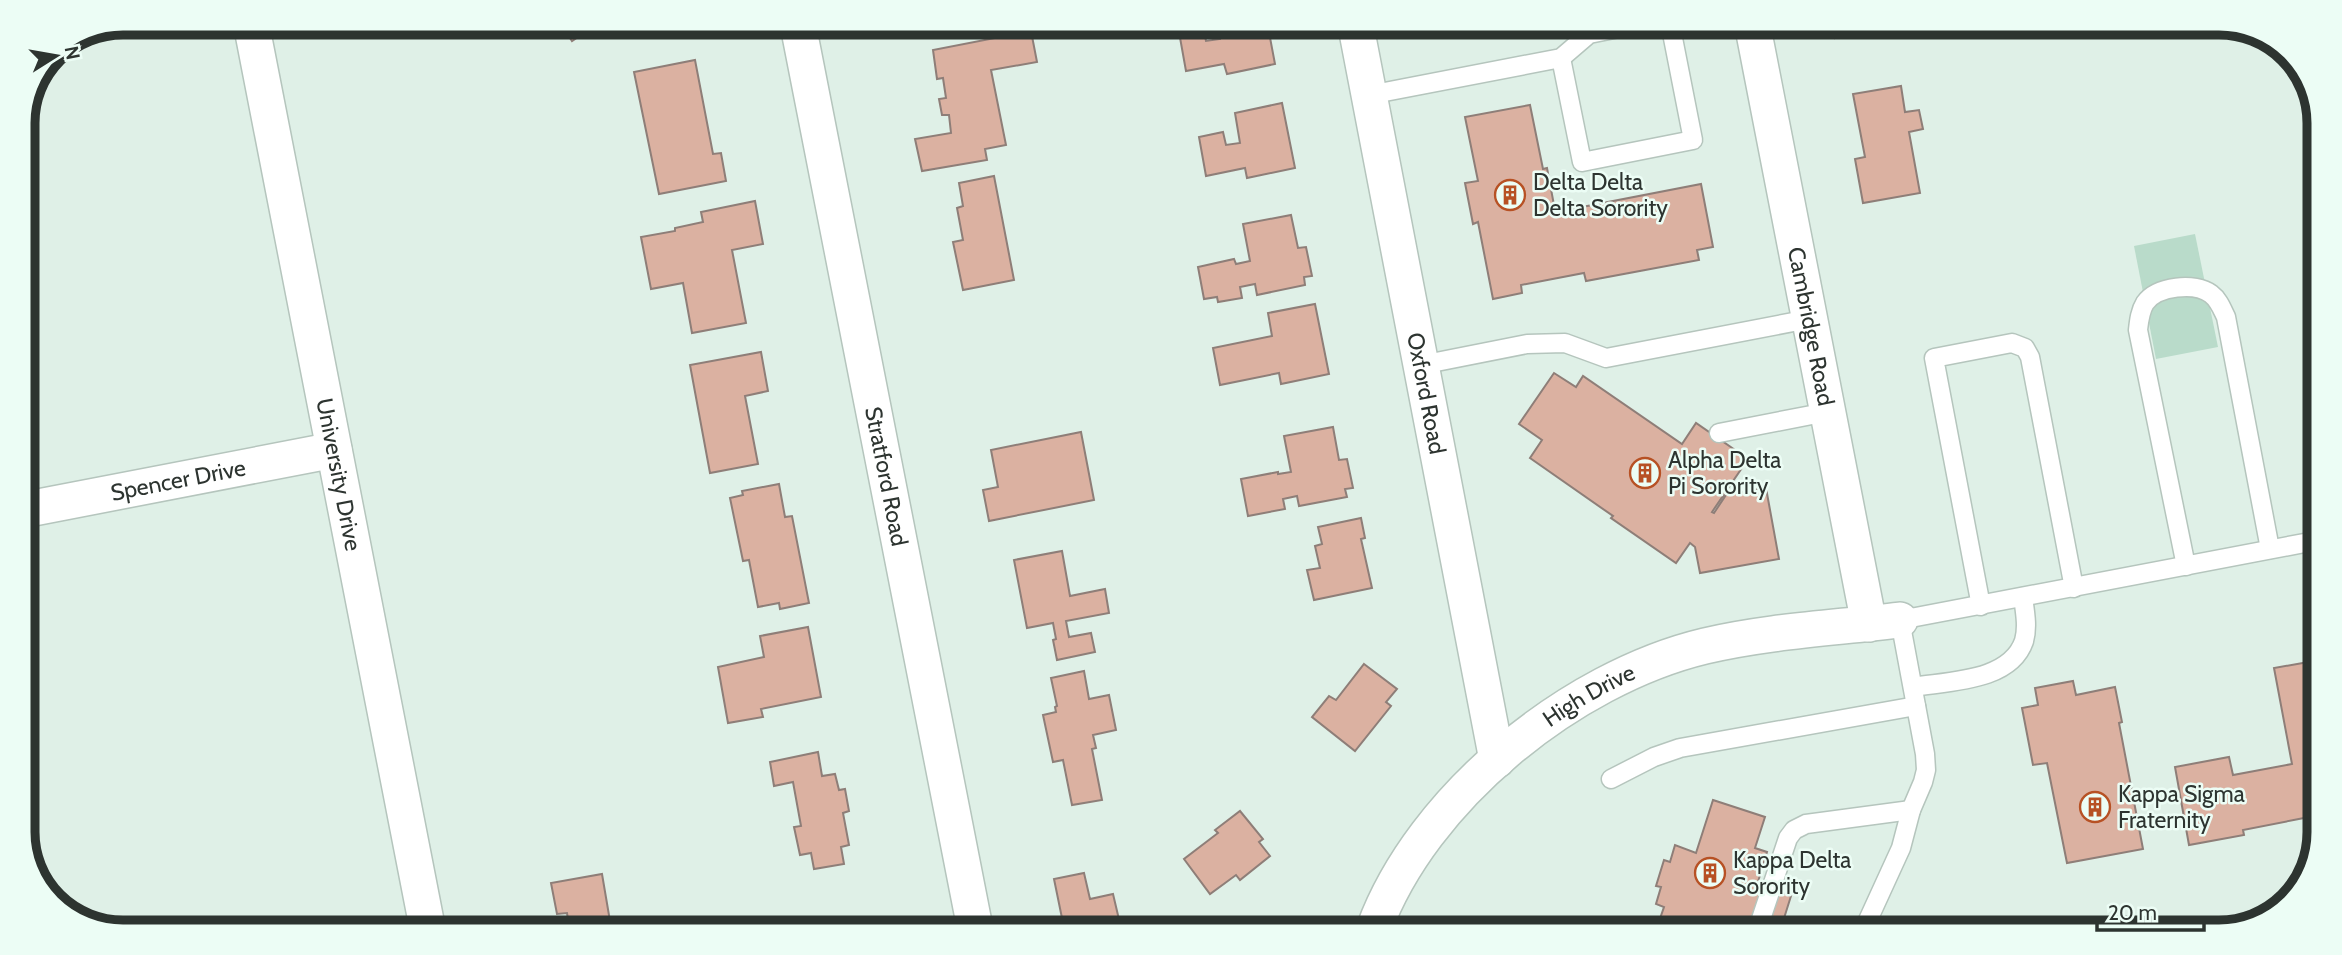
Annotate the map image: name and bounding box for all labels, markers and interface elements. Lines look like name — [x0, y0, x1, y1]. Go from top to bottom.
north arrow — [21, 21, 91, 91]
text: N — [60, 44, 85, 62]
place label: Delta Delta Delta Sorority — [1533, 168, 1668, 222]
building icon: Delta Delta Delta Sorority — [1493, 178, 1527, 212]
street label: Cambridge Road — [1782, 244, 1840, 408]
street label: Oxford Road — [1401, 330, 1452, 456]
street label: University Drive — [310, 396, 368, 553]
street label: Stratford Road — [859, 404, 914, 549]
place label: Alpha Delta Pi Sorority — [1668, 446, 1781, 500]
street label: Spencer Drive — [108, 453, 248, 507]
building icon: Alpha Delta Pi Sorority — [1628, 456, 1662, 490]
street label: High Drive — [1537, 658, 1639, 733]
place label: Kappa Sigma Fraternity — [2118, 780, 2245, 834]
building icon: Kappa Sigma Fraternity — [2078, 790, 2112, 824]
place label: Kappa Delta Sorority — [1733, 846, 1851, 900]
building icon: Kappa Delta Sorority — [1693, 856, 1727, 890]
scale bar — [2097, 888, 2204, 932]
text: 20 m — [2108, 900, 2157, 925]

